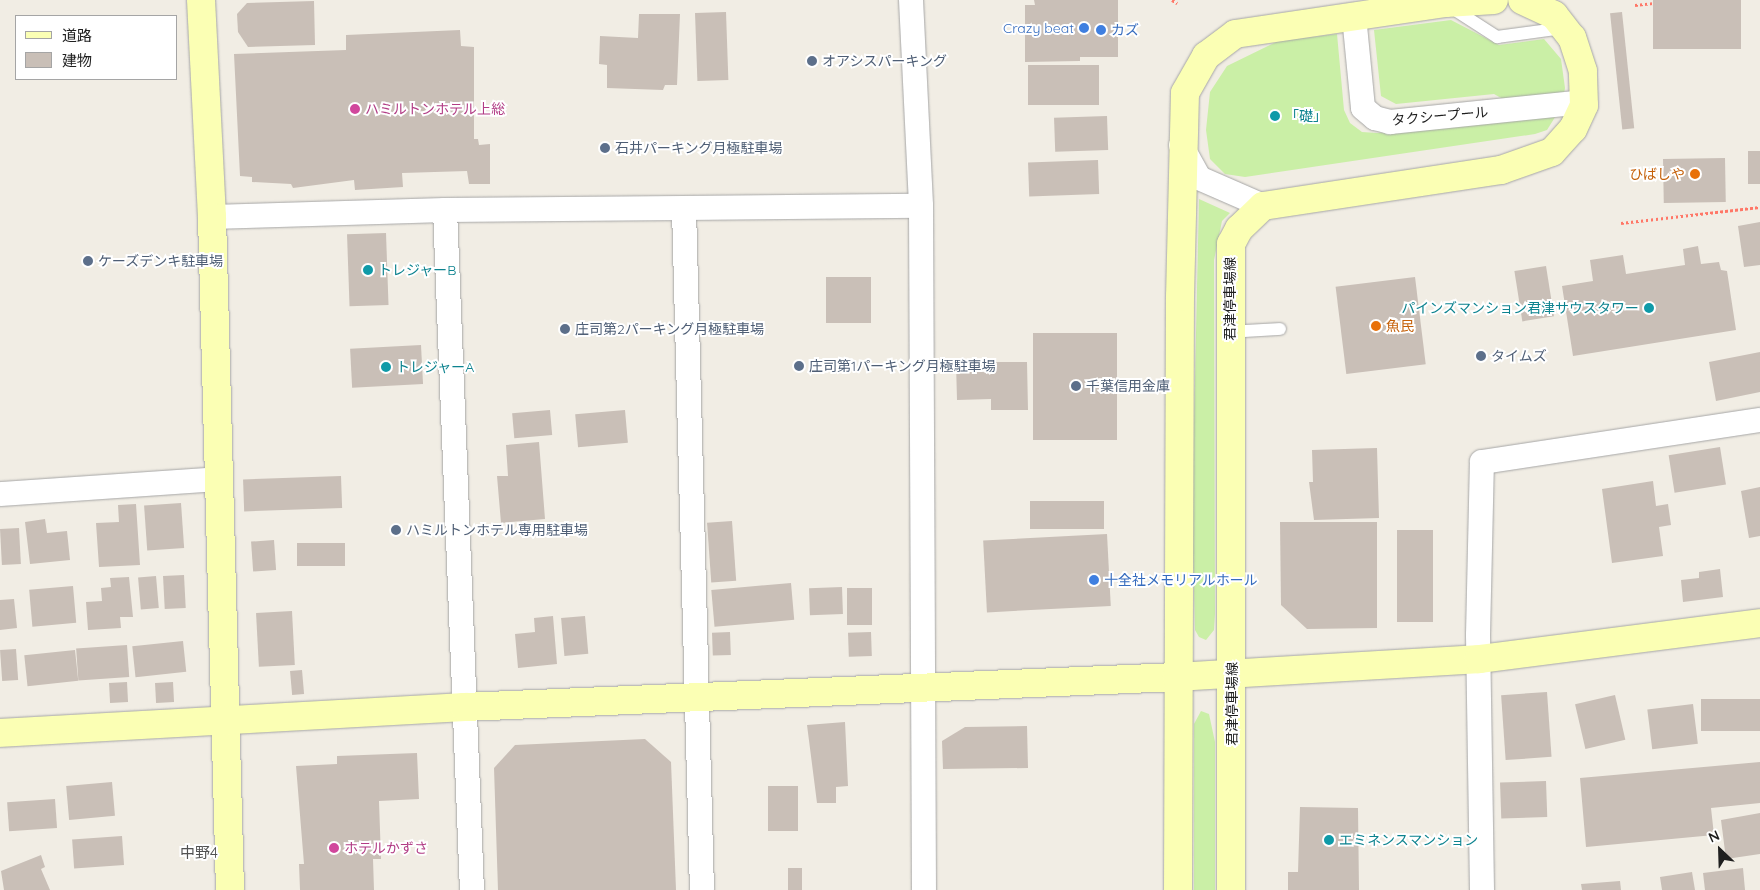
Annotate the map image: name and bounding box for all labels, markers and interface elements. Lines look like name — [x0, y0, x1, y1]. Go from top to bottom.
legend — [15, 15, 178, 80]
place label: Crazy beat — [1003, 20, 1074, 36]
marker: Crazy beat — [1078, 22, 1090, 34]
place label: カズ — [1111, 22, 1139, 38]
marker: カズ — [1095, 24, 1107, 36]
text: 道路 — [62, 26, 92, 45]
text: 建物 — [62, 51, 92, 70]
place label: オアシスパーキング — [822, 53, 948, 69]
marker: オアシスパーキング — [806, 55, 818, 67]
place label: ハミルトンホテル上総 — [365, 101, 505, 117]
marker: ハミルトンホテル上総 — [349, 103, 361, 115]
street label: タクシープール — [1390, 103, 1490, 129]
place label: 「礎」 — [1285, 108, 1327, 124]
marker: 「礎」 — [1269, 110, 1281, 122]
place label: 石井パーキング月極駐車場 — [615, 140, 783, 156]
marker: 石井パーキング月極駐車場 — [599, 142, 611, 154]
place label: ひばしや — [1629, 166, 1685, 182]
marker: ひばしや — [1689, 168, 1701, 180]
place label: ケーズデンキ駐車場 — [98, 253, 224, 269]
marker: ケーズデンキ駐車場 — [82, 255, 94, 267]
street label: 君津停車場線 — [1222, 257, 1238, 341]
place label: トレジャーB — [378, 262, 457, 278]
marker: トレジャーB — [362, 264, 374, 276]
place label: パインズマンション君津サウスタワー — [1401, 300, 1639, 316]
marker: パインズマンション君津サウスタワー — [1643, 302, 1655, 314]
place label: 魚民 — [1386, 318, 1414, 334]
marker: 魚民 — [1370, 320, 1382, 332]
place label: 庄司第2パーキング月極駐車場 — [575, 321, 765, 337]
marker: 庄司第2パーキング月極駐車場 — [559, 323, 571, 335]
place label: タイムズ — [1491, 348, 1547, 364]
marker: タイムズ — [1475, 350, 1487, 362]
place label: 庄司第1パーキング月極駐車場 — [809, 358, 996, 374]
place label: トレジャーA — [396, 359, 475, 375]
marker: 庄司第1パーキング月極駐車場 — [793, 360, 805, 372]
marker: トレジャーA — [380, 361, 392, 373]
place label: 千葉信用金庫 — [1086, 378, 1170, 394]
marker: 千葉信用金庫 — [1070, 380, 1082, 392]
place label: ハミルトンホテル専用駐車場 — [406, 522, 588, 538]
marker: ハミルトンホテル専用駐車場 — [390, 524, 402, 536]
place label: 十全社メモリアルホール — [1104, 572, 1258, 588]
marker: 十全社メモリアルホール — [1088, 574, 1100, 586]
street label: 君津停車場線 — [1224, 662, 1240, 746]
north arrow — [1695, 825, 1745, 875]
text: N — [1706, 826, 1722, 847]
place label: エミネンスマンション — [1339, 832, 1479, 848]
marker: エミネンスマンション — [1323, 834, 1335, 846]
place label: ホテルかずさ — [344, 840, 428, 856]
marker: ホテルかずさ — [328, 842, 340, 854]
district label: 中野4 — [180, 844, 218, 862]

